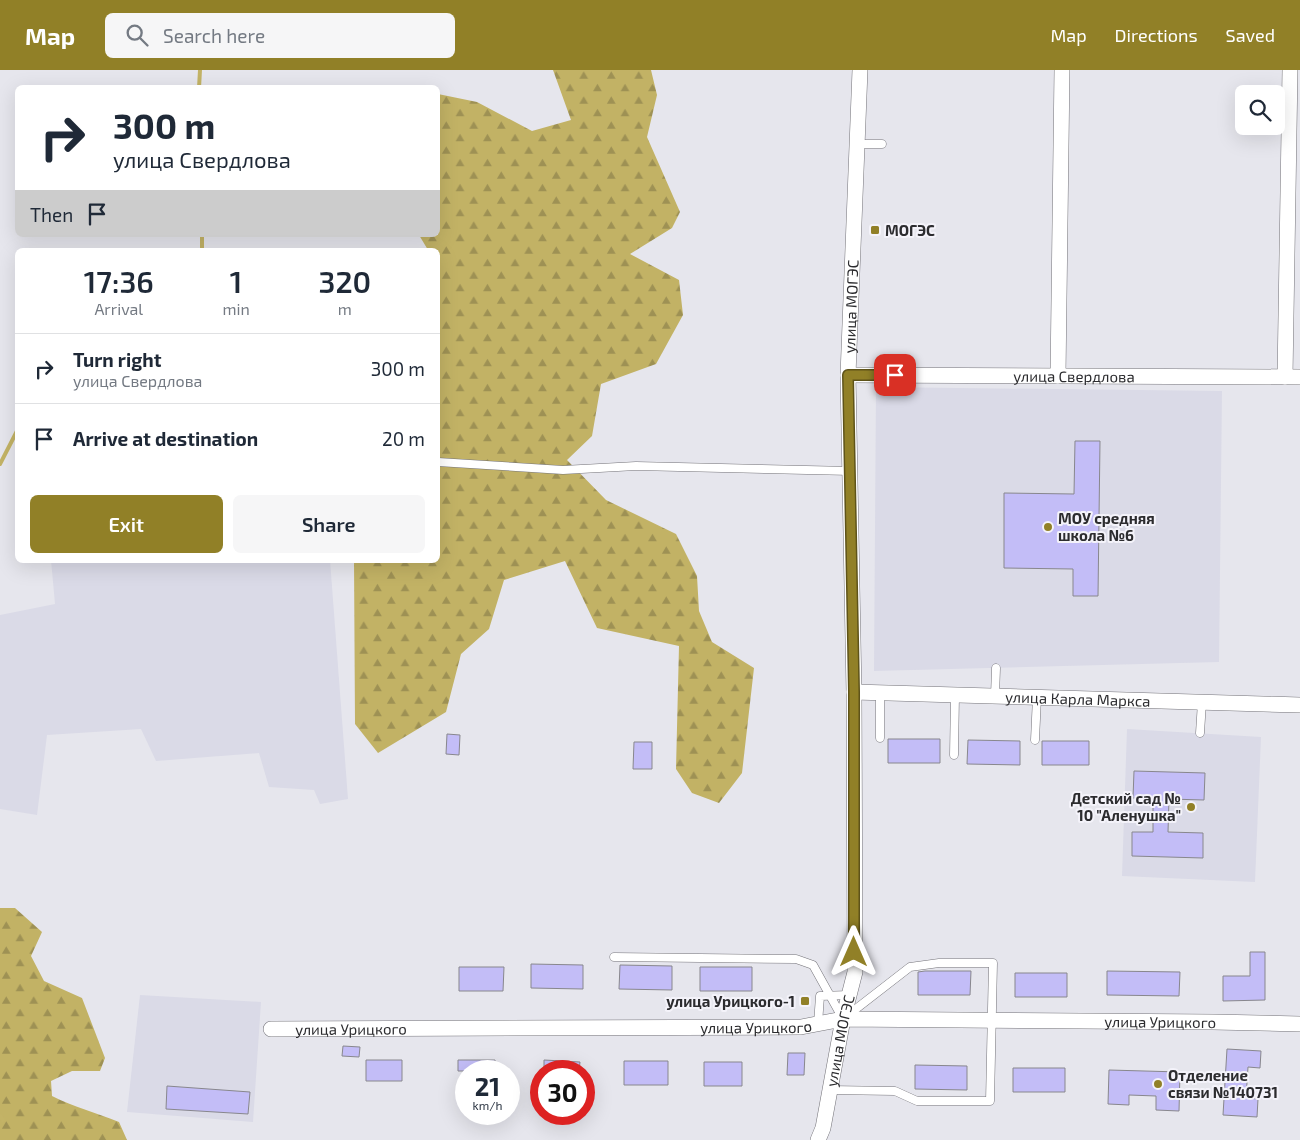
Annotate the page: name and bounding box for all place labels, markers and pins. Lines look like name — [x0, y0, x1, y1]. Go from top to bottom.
place label: МОГЭС — [885, 221, 935, 239]
marker: МОГЭС — [869, 224, 881, 236]
pin — [874, 354, 916, 396]
place label: МОУ средняя школа №6 — [1058, 509, 1155, 544]
marker: МОУ средняя школа №6 — [1042, 521, 1054, 533]
place label: Детский сад № 10 "Аленушка" — [1071, 789, 1181, 824]
marker: Детский сад № 10 "Аленушка" — [1185, 801, 1197, 813]
place label: улица Урицкого-1 — [666, 992, 795, 1010]
marker: улица Урицкого-1 — [799, 995, 811, 1007]
place label: Отделение связи №140731 — [1168, 1066, 1278, 1101]
marker: Отделение связи №140731 — [1152, 1078, 1164, 1090]

